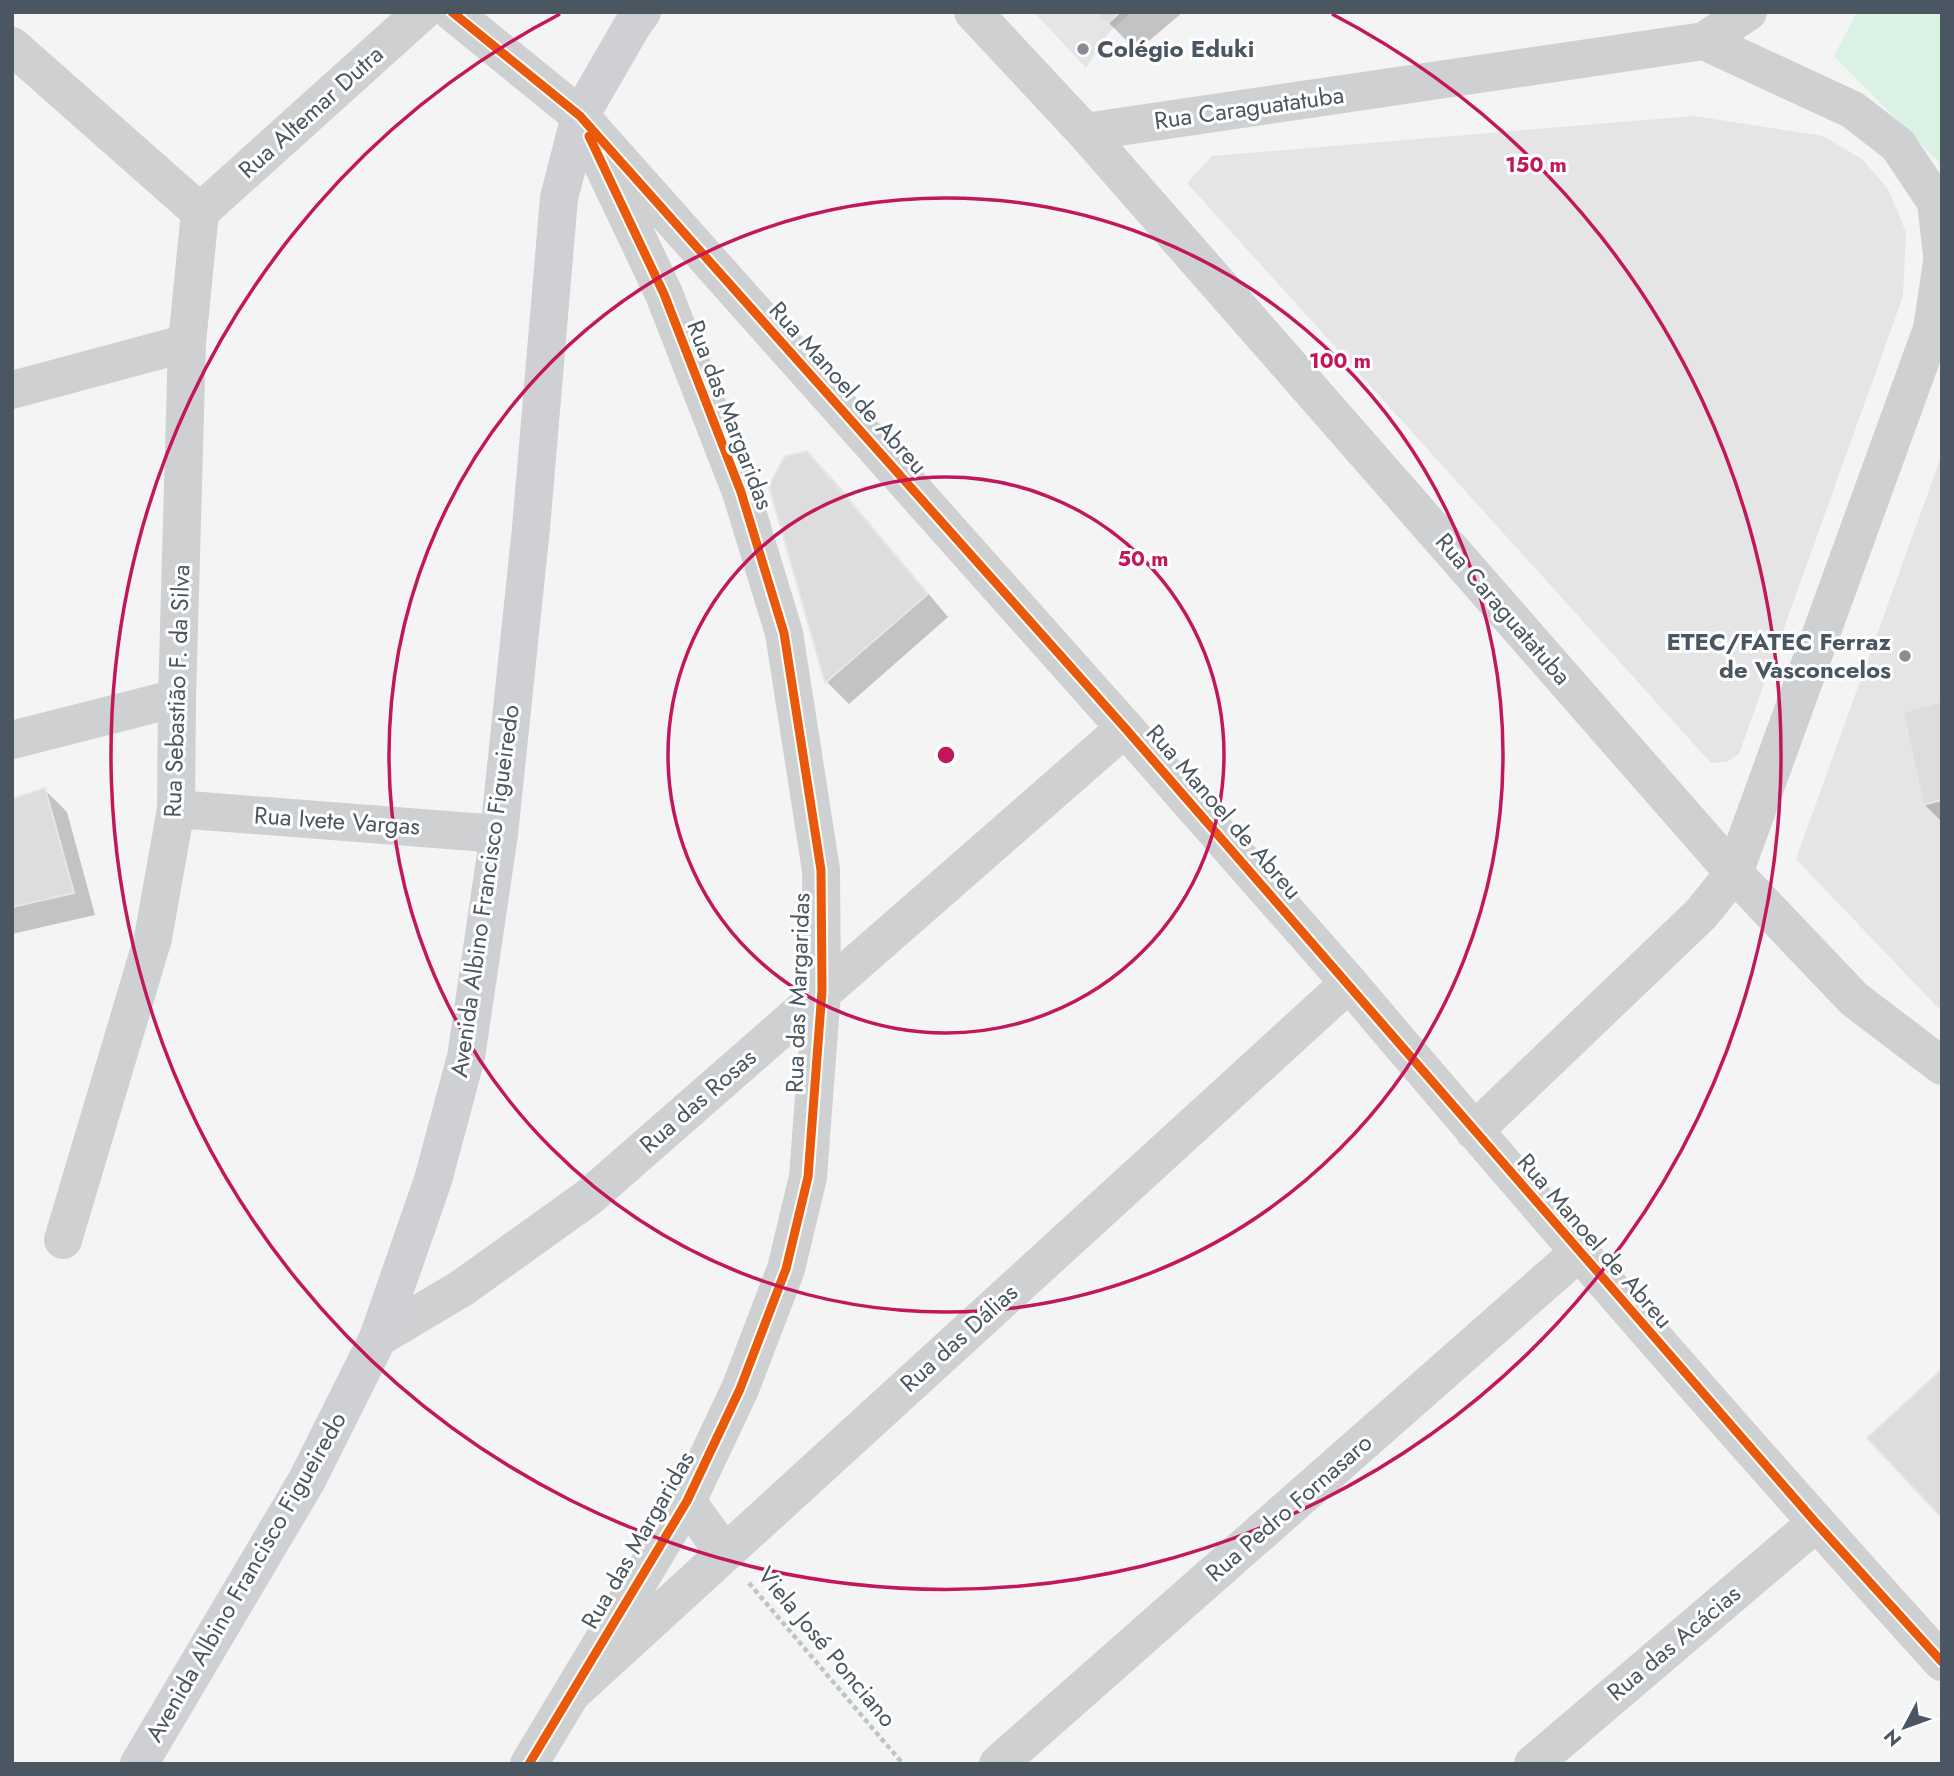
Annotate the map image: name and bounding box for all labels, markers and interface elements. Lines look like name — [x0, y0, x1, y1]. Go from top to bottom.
place label: Colégio Eduki — [1097, 31, 1254, 66]
street label: Rua Altemar Dutra — [230, 37, 391, 186]
marker: Colégio Eduki — [1075, 41, 1091, 57]
street label: Rua Caraguatatuba — [1152, 77, 1346, 138]
text: 150 m — [1505, 150, 1567, 180]
street label: Rua Manoel de Abreu — [761, 293, 936, 482]
street label: Rua das Margaridas — [678, 315, 783, 515]
text: 100 m — [1309, 346, 1371, 376]
street label: Rua Caraguatatuba — [1427, 525, 1579, 692]
text: 50 m — [1118, 544, 1168, 574]
street label: Rua Sebastião F. da Silva — [155, 564, 198, 818]
place label: ETEC/FATEC Ferraz de Vasconcelos — [1667, 624, 1891, 687]
marker: ETEC/FATEC Ferraz de Vasconcelos — [1897, 648, 1913, 664]
street label: Avenida Albino Francisco Figueiredo — [441, 702, 528, 1079]
street label: Rua Manoel de Abreu — [1138, 716, 1310, 907]
centre of rings — [934, 743, 958, 767]
street label: Rua Ivete Vargas — [253, 797, 421, 844]
street label: Rua das Margaridas — [777, 892, 818, 1094]
street label: Rua das Rosas — [632, 1040, 764, 1161]
street label: Rua Manoel de Abreu — [1509, 1145, 1681, 1336]
street label: Rua das Dálias — [892, 1275, 1025, 1400]
street label: Avenida Albino Francisco Figueiredo — [136, 1405, 355, 1748]
street label: Rua Pedro Fornasaro — [1198, 1425, 1380, 1590]
street label: Rua das Margaridas — [572, 1444, 703, 1635]
street label: Viela José Ponciano — [750, 1559, 905, 1734]
street label: Rua das Acácias — [1599, 1576, 1748, 1709]
north arrow — [1870, 1692, 1940, 1762]
text: N — [1877, 1723, 1908, 1752]

